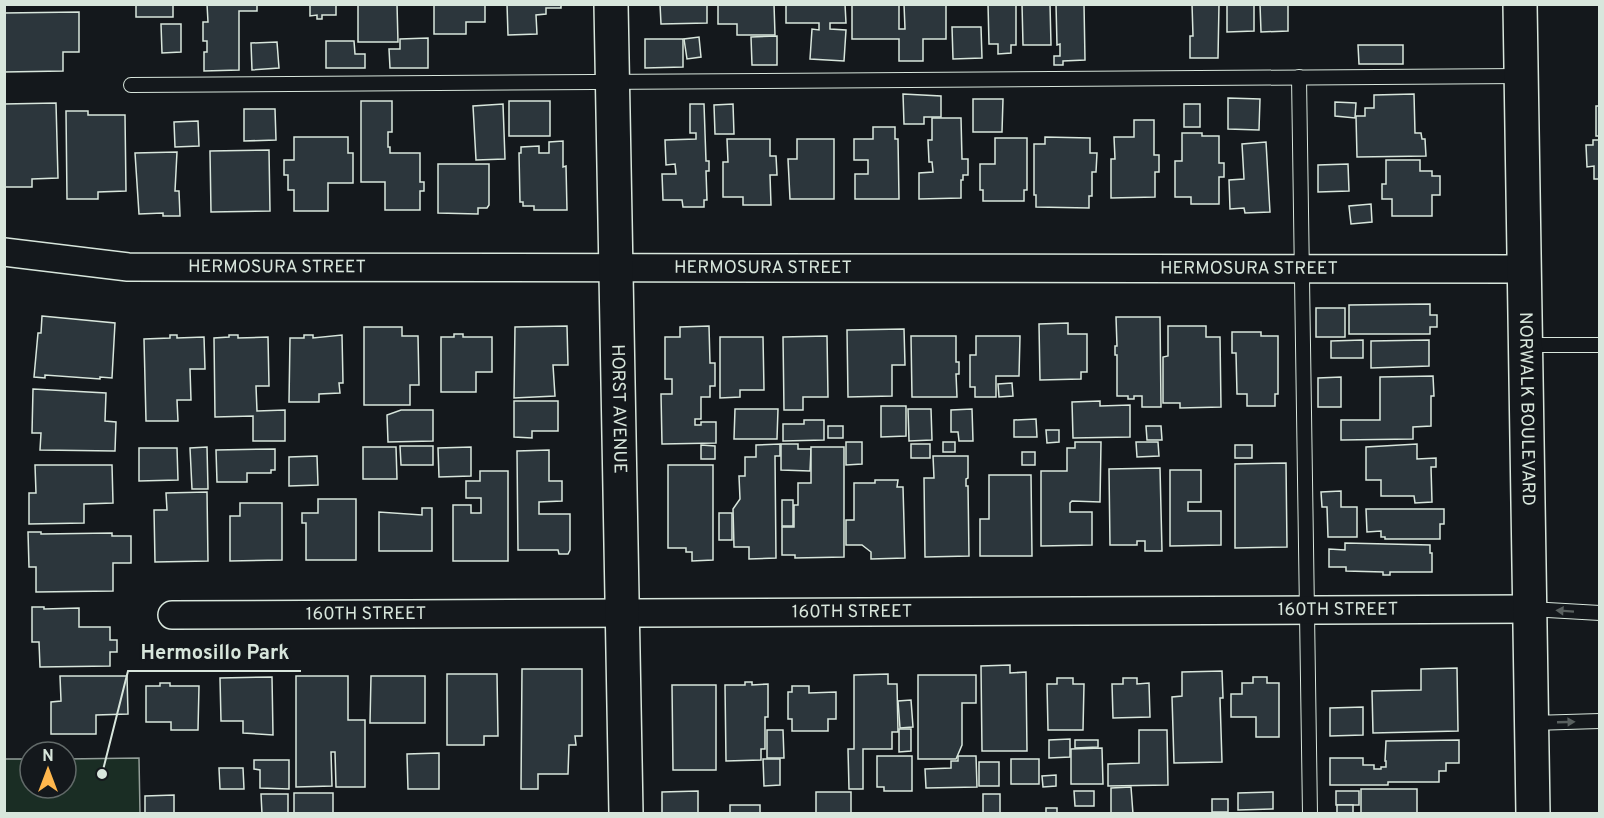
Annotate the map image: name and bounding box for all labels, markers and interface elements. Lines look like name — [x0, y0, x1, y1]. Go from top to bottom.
street label: HERMOSURA STREET — [188, 256, 366, 279]
street label: HERMOSURA STREET — [674, 256, 852, 280]
street label: HERMOSURA STREET — [1160, 257, 1338, 280]
street label: NORWALK BOULEVARD — [1513, 312, 1540, 506]
street label: HORST AVENUE — [606, 344, 631, 474]
street label: 160TH STREET — [1278, 598, 1398, 622]
street label: 160TH STREET — [792, 600, 912, 624]
street label: 160TH STREET — [306, 602, 426, 626]
one-way arrow — [1555, 606, 1574, 616]
callout: Hermosillo Park — [128, 633, 301, 671]
text: Hermosillo Park — [141, 641, 289, 667]
one-way arrow — [1556, 717, 1575, 726]
north arrow — [18, 740, 78, 800]
text: N — [42, 747, 54, 767]

